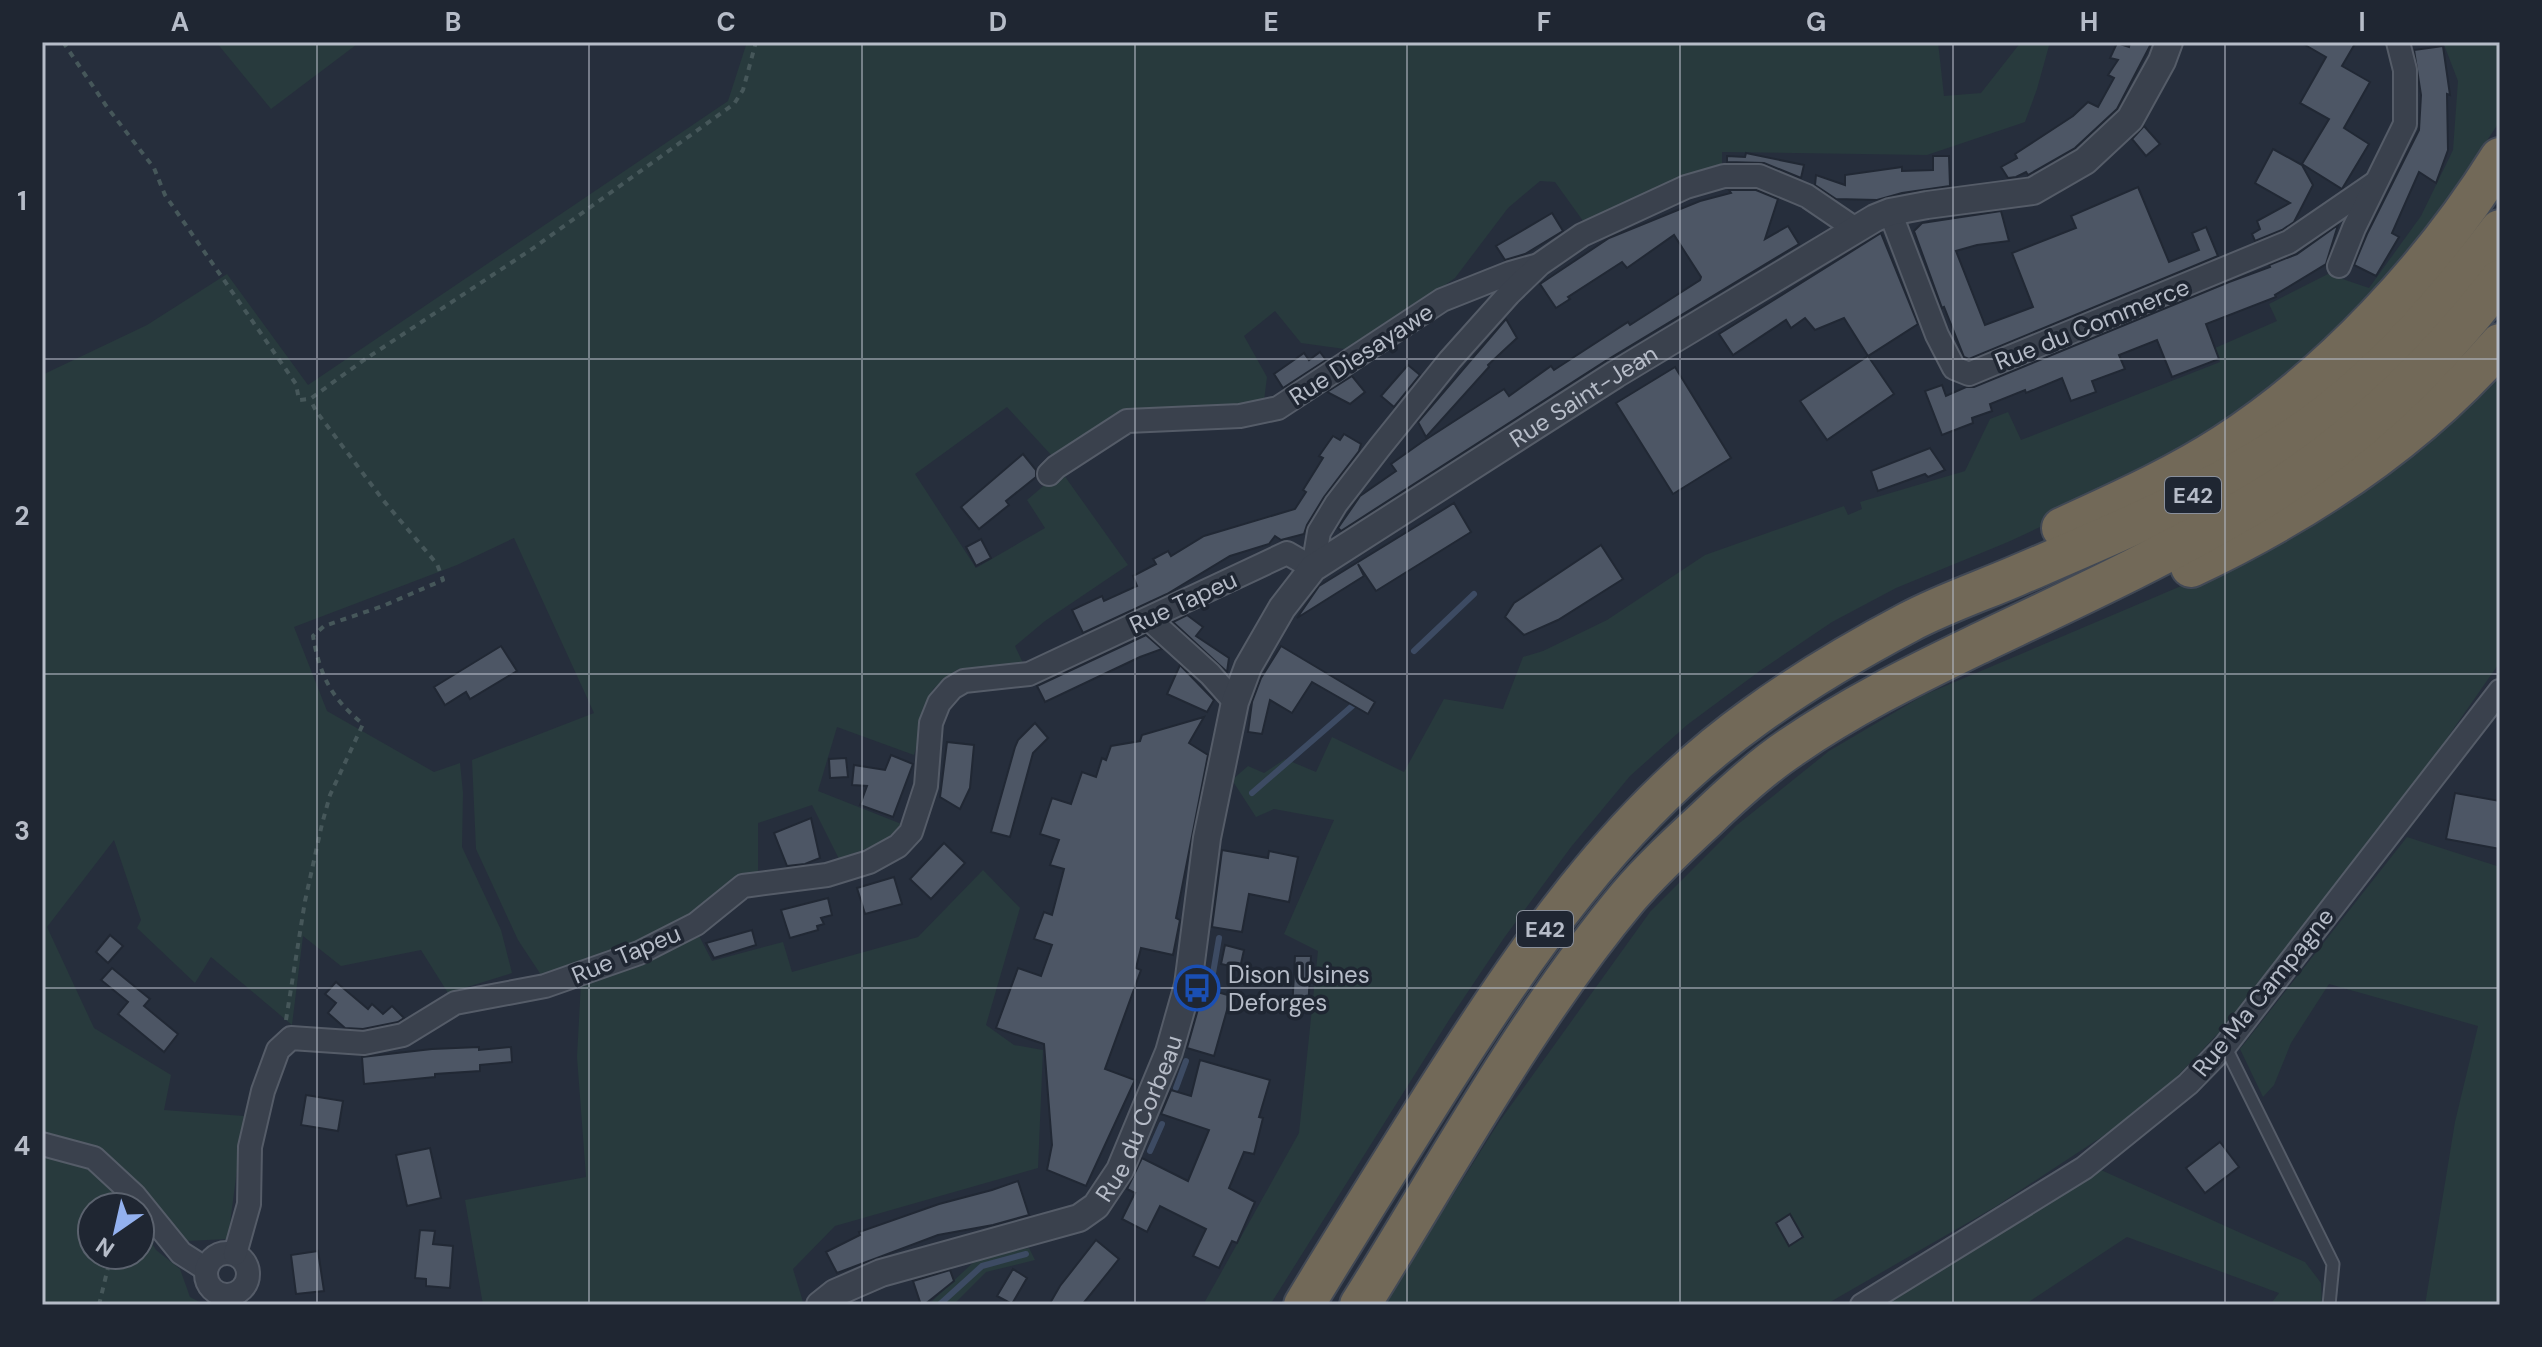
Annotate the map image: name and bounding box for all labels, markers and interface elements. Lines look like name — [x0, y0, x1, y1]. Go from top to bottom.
text: A — [171, 5, 189, 39]
text: B — [445, 5, 461, 39]
text: C — [716, 5, 736, 39]
text: D — [989, 5, 1007, 39]
text: E — [1263, 5, 1279, 39]
text: F — [1537, 5, 1551, 39]
text: G — [1806, 5, 1826, 39]
text: H — [2080, 5, 2098, 39]
text: I — [2358, 5, 2366, 39]
text: 1 — [17, 184, 27, 218]
street label: Rue du Commerce — [1990, 271, 2194, 377]
street label: Rue Diesayawe — [1283, 296, 1439, 412]
street label: Rue Saint-Jean — [1503, 337, 1663, 454]
road number: E42 — [2165, 477, 2221, 513]
text: 2 — [14, 499, 30, 533]
street label: Rue Tapeu — [1124, 564, 1242, 640]
text: 3 — [14, 814, 30, 848]
street label: Rue Ma Campagne — [2185, 901, 2341, 1083]
road number: E42 — [1517, 911, 1573, 947]
street label: Rue Tapeu — [567, 917, 685, 991]
place label: Dison Usines Deforges — [1228, 959, 1370, 1018]
bus stop icon: Dison Usines Deforges — [1173, 964, 1221, 1012]
street label: Rue du Corbeau — [1088, 1032, 1189, 1207]
text: 4 — [14, 1129, 30, 1163]
north arrow — [76, 1191, 156, 1271]
text: N — [90, 1231, 120, 1264]

